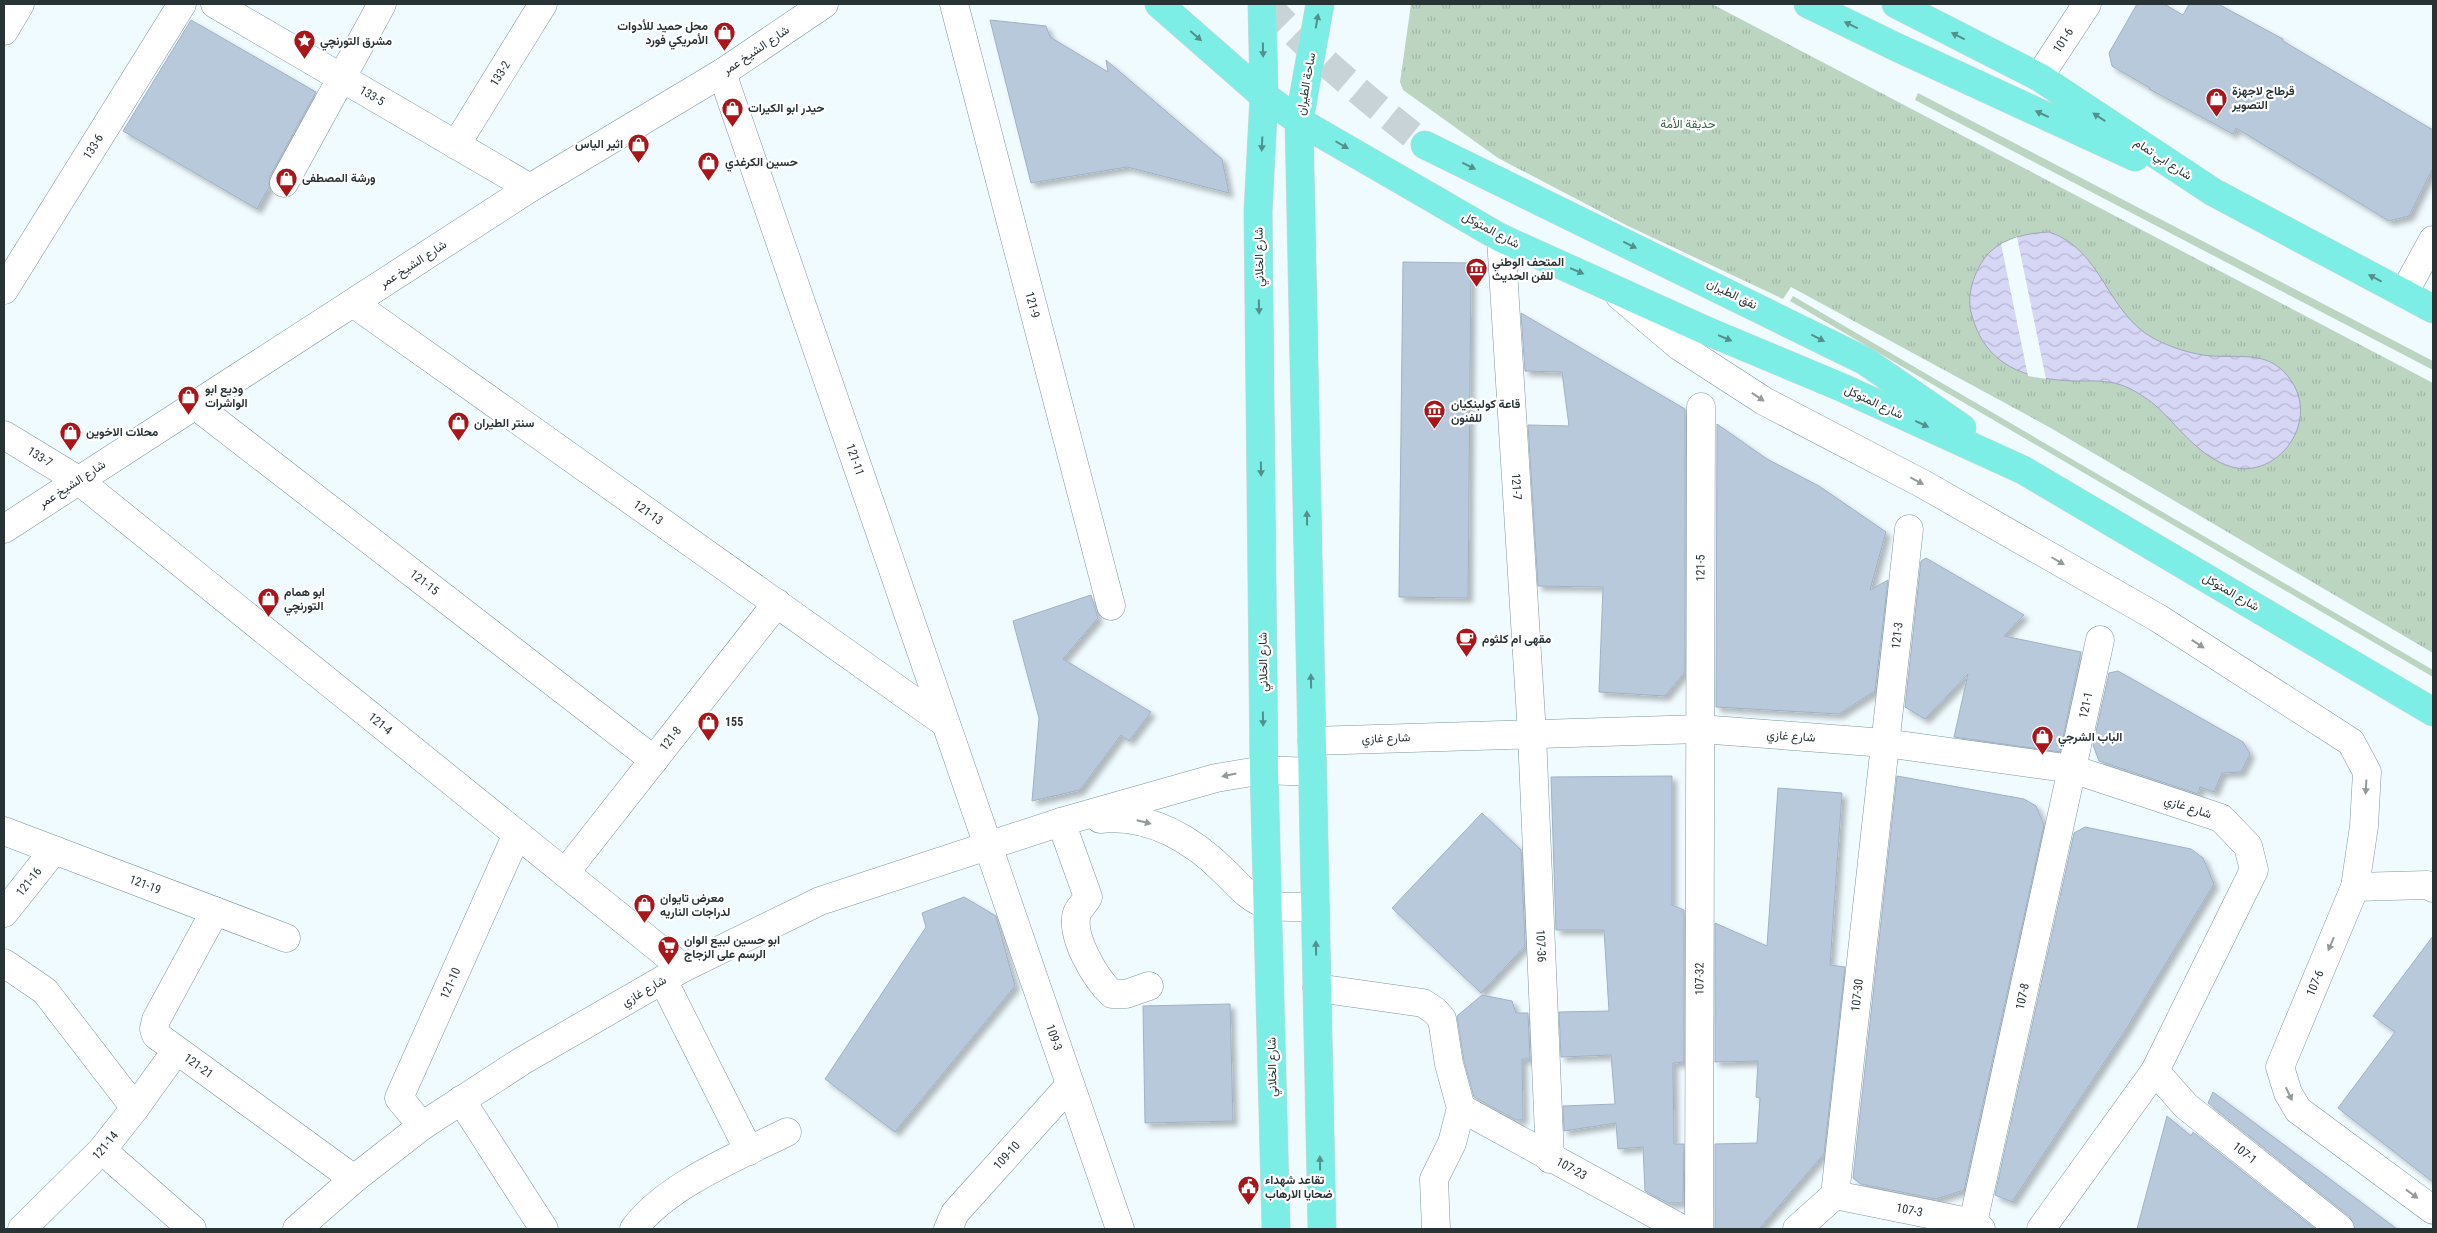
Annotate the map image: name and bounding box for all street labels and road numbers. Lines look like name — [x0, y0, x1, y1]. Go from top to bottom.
street label: شارع الشيخ عمر — [719, 23, 793, 80]
street label: 101-6 — [2050, 25, 2076, 55]
street label: ساحة الطيران — [1294, 52, 1319, 117]
street label: 133-2 — [487, 58, 513, 89]
street label: 133-5 — [357, 83, 387, 109]
street label: 133-6 — [80, 131, 106, 162]
street label: شارع ابي تمام — [2130, 135, 2194, 185]
street label: شارع المتوكل — [1459, 209, 1522, 253]
street label: شارع الخلاني — [1251, 227, 1270, 287]
street label: شارع الشيخ عمر — [376, 237, 450, 293]
street label: نفق الطيران — [1704, 276, 1759, 313]
street label: 121-9 — [1022, 290, 1043, 320]
street label: شارع المتوكل — [1842, 382, 1906, 423]
street label: 121-11 — [843, 442, 867, 477]
street label: 133-7 — [25, 444, 55, 470]
street label: شارع الشيخ عمر — [35, 457, 109, 513]
street label: 121-7 — [1509, 473, 1524, 500]
street label: 121-13 — [631, 497, 666, 528]
street label: 121-5 — [1694, 555, 1708, 581]
street label: 121-15 — [407, 567, 442, 598]
street label: شارع المتوكل — [2199, 570, 2262, 616]
street label: 121-3 — [1889, 621, 1906, 649]
street label: شارع الخلاني — [1255, 632, 1274, 692]
street label: 121-1 — [2076, 691, 2095, 720]
street label: 121-4 — [366, 710, 395, 738]
street label: 121-8 — [657, 724, 684, 753]
street label: شارع غازي — [1766, 727, 1816, 748]
street label: شارع غازي — [1361, 730, 1411, 749]
street label: شارع غازي — [2162, 793, 2213, 824]
street label: 121-16 — [13, 864, 45, 899]
street label: 121-19 — [127, 872, 163, 897]
street label: 107-36 — [1533, 929, 1549, 963]
street label: 107-32 — [1693, 963, 1707, 995]
street label: 121-10 — [437, 965, 463, 1001]
street label: 107-6 — [2303, 968, 2327, 998]
street label: شارع غازي — [619, 973, 670, 1012]
street label: 107-30 — [1848, 978, 1866, 1012]
street label: 107-8 — [2013, 982, 2032, 1011]
street label: 109-3 — [1043, 1023, 1065, 1052]
street label: شارع الخلاني — [1264, 1037, 1283, 1097]
street label: 121-21 — [181, 1051, 216, 1081]
street label: 121-14 — [89, 1128, 121, 1163]
street label: 109-10 — [991, 1138, 1023, 1172]
street label: 107-1 — [2230, 1139, 2260, 1167]
street label: 107-23 — [1554, 1155, 1589, 1183]
street label: 107-3 — [1895, 1201, 1924, 1220]

